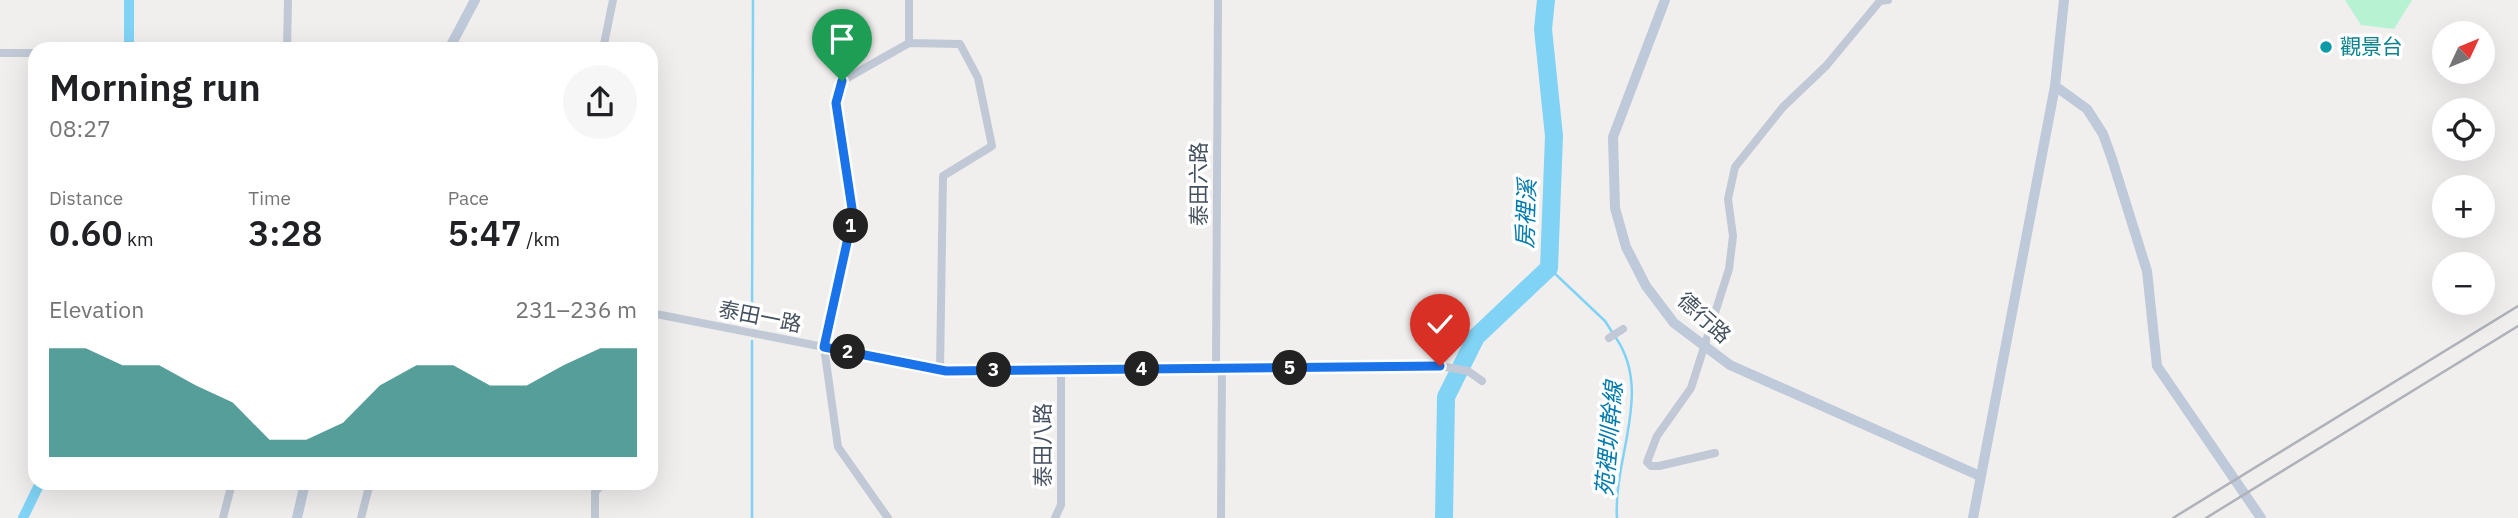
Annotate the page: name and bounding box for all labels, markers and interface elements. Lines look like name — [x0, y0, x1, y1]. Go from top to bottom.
pin — [812, 9, 872, 81]
icon: arrive — [823, 20, 861, 58]
north arrow — [2432, 21, 2496, 84]
map controls — [2432, 21, 2495, 315]
place label: 觀景台 — [2340, 32, 2403, 60]
marker: 觀景台 — [2318, 39, 2334, 55]
text: Morning run — [49, 62, 261, 111]
button: share — [563, 65, 637, 139]
button: locate — [2432, 98, 2495, 161]
text: 08:27 — [49, 113, 111, 143]
street label: 泰田六路 — [1184, 142, 1212, 226]
button: + — [2432, 175, 2495, 238]
water label: 房裡溪 — [1509, 176, 1541, 249]
text: Distance — [49, 186, 123, 210]
text: Time — [248, 186, 291, 210]
text: Pace — [448, 186, 489, 210]
pin: 1 — [834, 208, 868, 244]
text: 0.60 — [49, 210, 122, 256]
text: 3:28 — [248, 210, 323, 256]
text: 5:47 — [448, 210, 522, 256]
text: 1 — [845, 213, 856, 237]
text: km — [122, 227, 154, 251]
text: /km — [522, 227, 560, 251]
button: − — [2432, 252, 2495, 315]
street label: 德行路 — [1672, 286, 1737, 349]
text: Elevation — [49, 294, 144, 324]
text: 231–236 m — [515, 294, 637, 324]
street label: 泰田一路 — [716, 294, 804, 338]
pin — [1410, 294, 1470, 366]
icon: check — [1421, 305, 1459, 343]
pin: 2 — [830, 334, 866, 370]
text: 2 — [842, 339, 853, 363]
pin: 5 — [1272, 350, 1308, 386]
pin: 3 — [976, 352, 1012, 388]
pin: 4 — [1124, 352, 1160, 386]
text: 5 — [1284, 355, 1295, 379]
text: 4 — [1136, 356, 1147, 380]
text: 3 — [988, 357, 999, 381]
water label: 苑裡圳幹線 — [1588, 377, 1628, 498]
street label: 泰田八路 — [1028, 403, 1056, 487]

